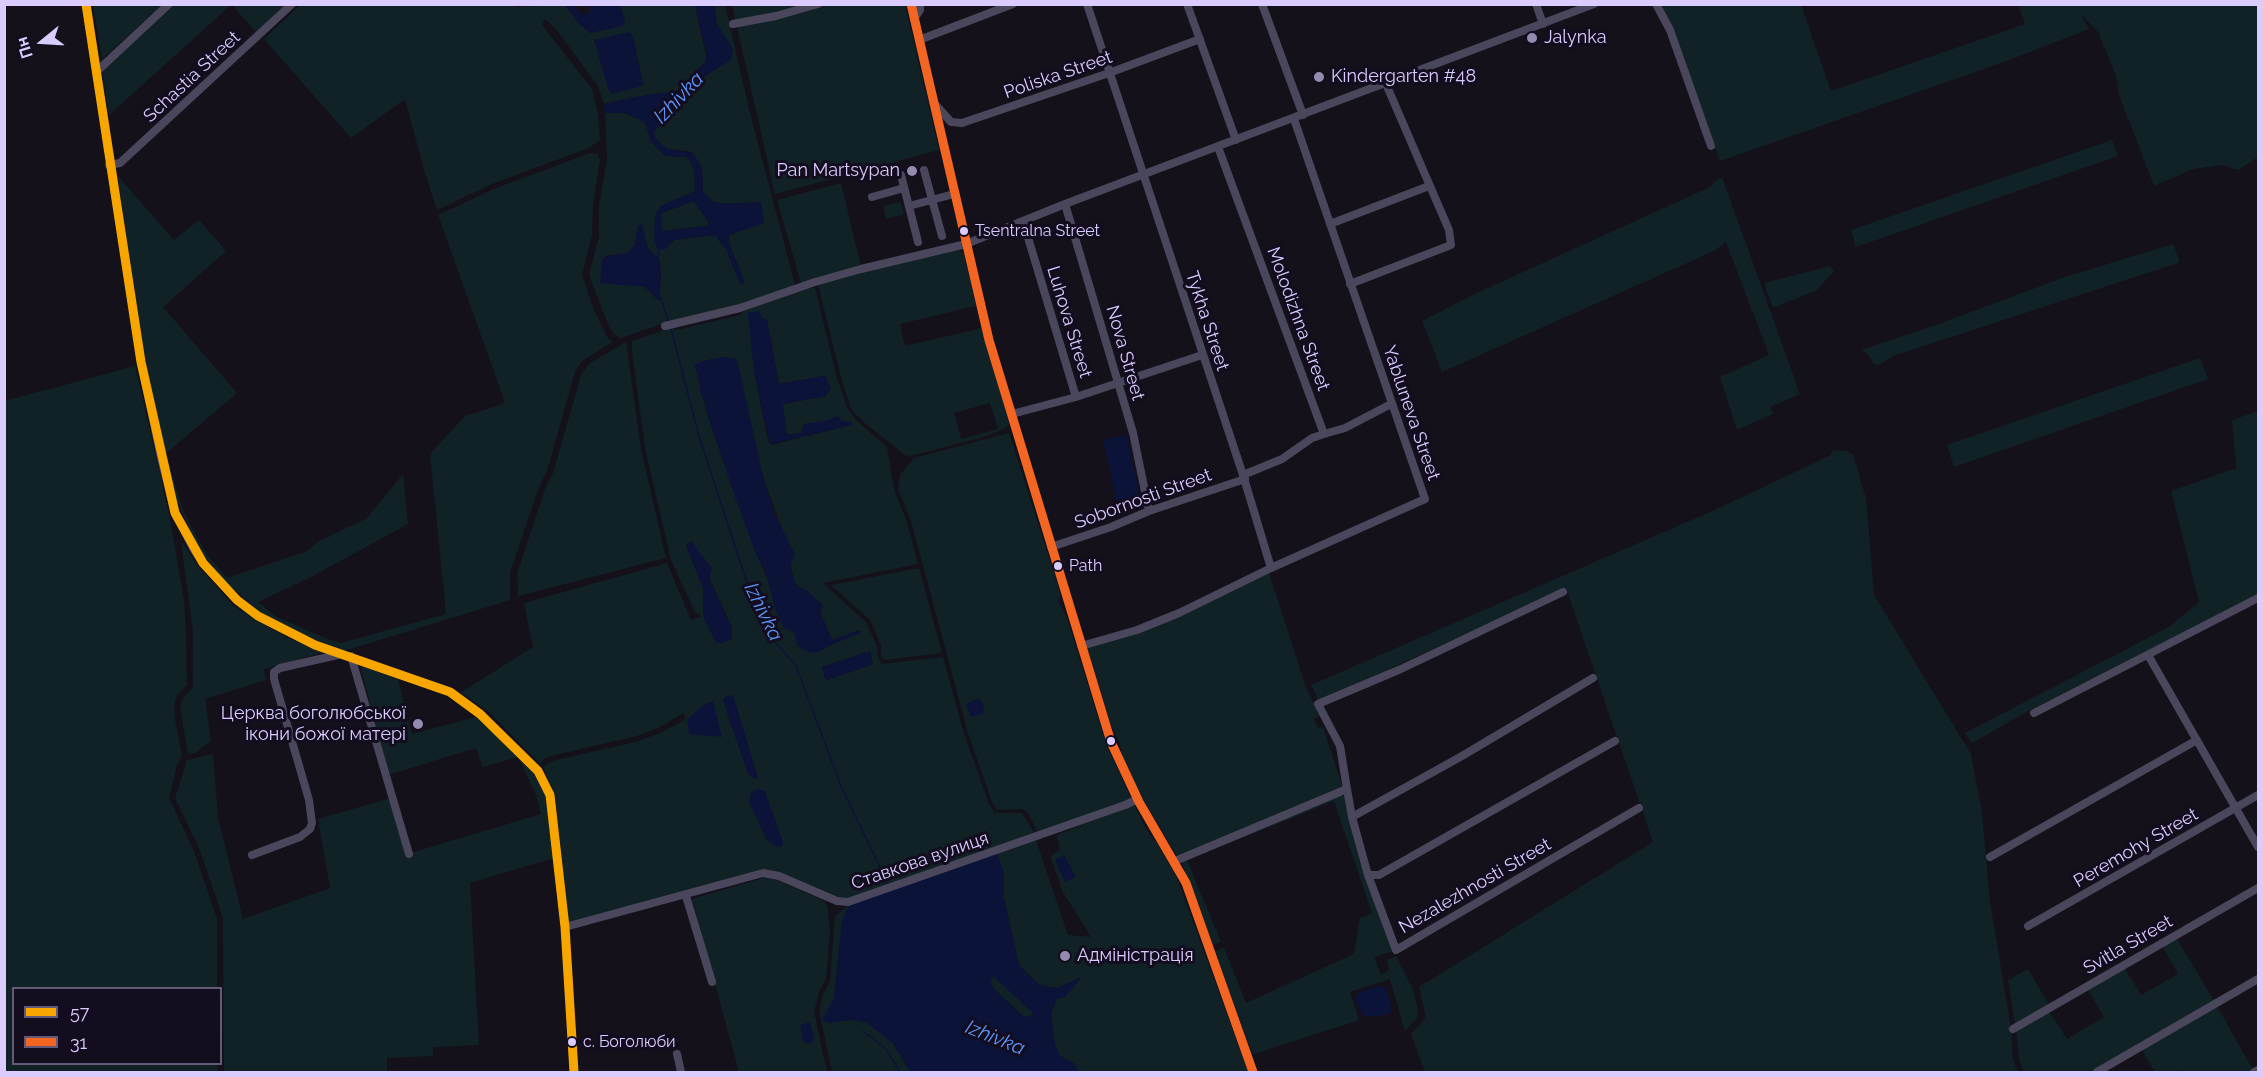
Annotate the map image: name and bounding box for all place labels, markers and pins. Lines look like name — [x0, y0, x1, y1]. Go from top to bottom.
place label: Jalynka — [1544, 27, 1606, 49]
marker: Jalynka — [1525, 31, 1539, 45]
place label: Kindergarten #48 — [1331, 66, 1476, 88]
marker: Kindergarten #48 — [1312, 70, 1326, 84]
place label: Pan Martsypan — [776, 160, 900, 182]
marker: Pan Martsypan — [905, 164, 919, 178]
place label: Tsentralna Street — [975, 221, 1100, 241]
marker: Tsentralna Street — [958, 225, 970, 237]
place label: Path — [1069, 556, 1102, 576]
marker: Path — [1052, 560, 1064, 572]
place label: Церква боголюбської ікони божої матері — [221, 703, 406, 746]
marker: Церква боголюбської ікони божої матері — [411, 717, 425, 731]
unlabelled marker — [1105, 735, 1117, 747]
place label: Адміністрація — [1077, 945, 1194, 967]
marker: Адміністрація — [1058, 949, 1072, 963]
place label: с. Боголюби — [583, 1032, 676, 1052]
marker: с. Боголюби — [566, 1036, 578, 1048]

